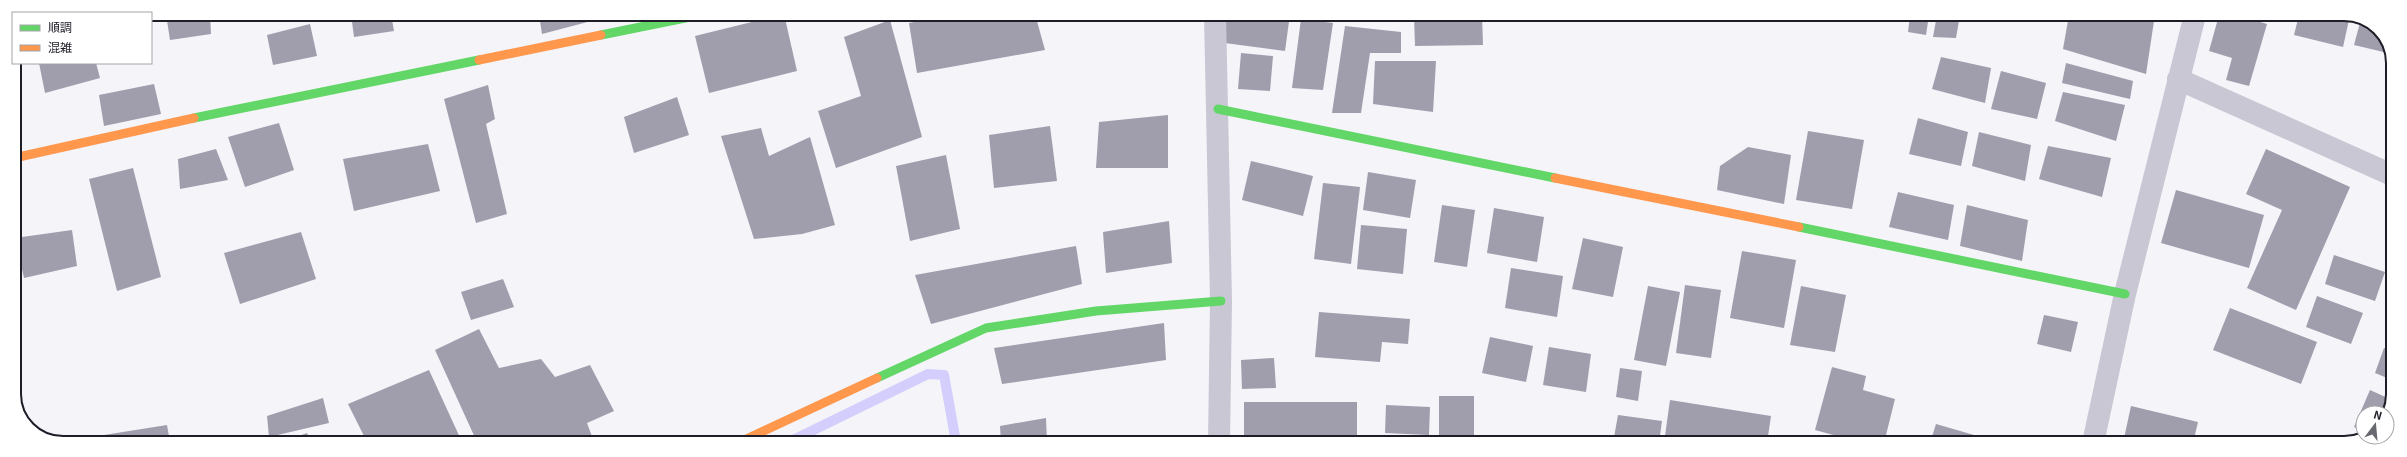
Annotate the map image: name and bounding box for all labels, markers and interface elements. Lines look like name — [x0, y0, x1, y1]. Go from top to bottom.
legend — [12, 12, 152, 64]
text: 順調 — [48, 18, 72, 35]
text: 混雑 — [48, 38, 72, 55]
north arrow — [2355, 405, 2395, 445]
text: N — [2372, 406, 2384, 423]

